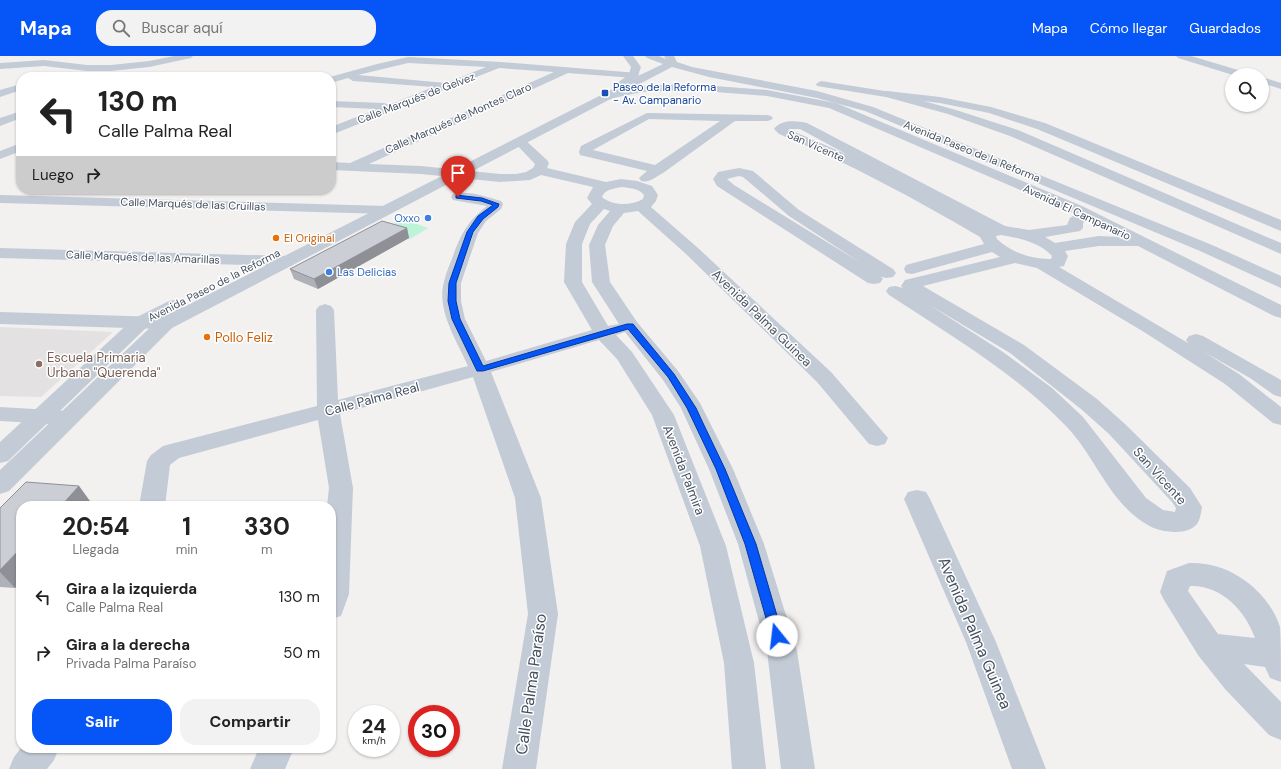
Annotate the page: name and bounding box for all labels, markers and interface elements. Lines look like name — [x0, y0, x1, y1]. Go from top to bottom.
search box — [96, 10, 376, 46]
text: Mapa — [20, 16, 72, 41]
icon: search — [110, 17, 132, 39]
text: Buscar aquí — [142, 18, 223, 38]
text: Mapa — [1032, 19, 1068, 37]
text: Cómo llegar — [1090, 19, 1167, 37]
text: Guardados — [1189, 19, 1261, 37]
map controls — [1225, 68, 1269, 112]
button: search — [1225, 68, 1269, 112]
street label: Calle Marqués de Gelvez — [355, 69, 477, 127]
street label: Calle Marqués de Montes Claro — [383, 79, 533, 157]
place label: Paseo de la Reforma - Av. Campanario — [613, 80, 716, 107]
text: 130 m — [98, 83, 178, 120]
icon: left — [32, 88, 84, 140]
marker: Paseo de la Reforma - Av. Campanario — [600, 88, 610, 98]
street label: Avenida Paseo de la Reforma — [902, 117, 1042, 185]
text: Calle Palma Real — [98, 119, 232, 143]
street label: San Vicente — [785, 127, 847, 165]
pin — [441, 156, 475, 197]
icon: arrive — [447, 162, 469, 184]
icon: right — [82, 164, 104, 186]
text: Luego — [32, 165, 74, 185]
street label: Avenida El Campanario — [1021, 181, 1133, 243]
street label: Calle Marqués de las Cruillas — [120, 194, 266, 214]
place label: Oxxo — [394, 211, 420, 225]
marker: Oxxo — [423, 213, 433, 223]
place label: El Original — [284, 231, 334, 245]
marker: El Original — [271, 233, 281, 243]
street label: Avenida Paseo de la Reforma — [146, 246, 282, 324]
street label: Calle Marqués de las Amarillas — [66, 247, 220, 267]
place label: Las Delicias — [337, 265, 397, 279]
street label: Avenida Palma Guinea — [708, 266, 816, 370]
marker: Las Delicias — [324, 267, 334, 277]
place label: Pollo Feliz — [215, 329, 273, 346]
marker: Pollo Feliz — [202, 332, 212, 342]
place label: Escuela Primaria Urbana "Querenda" — [47, 349, 161, 381]
marker: Escuela Primaria Urbana "Querenda" — [34, 359, 44, 369]
street label: Calle Palma Real — [323, 378, 421, 420]
street label: Avenida Palmira — [659, 423, 709, 517]
street label: San Vicente — [1130, 444, 1190, 508]
text: 20:54 — [62, 511, 129, 542]
text: 1 — [182, 511, 191, 542]
text: 330 — [244, 511, 290, 542]
text: Llegada — [72, 541, 119, 558]
text: min — [176, 541, 198, 558]
text: m — [261, 541, 273, 558]
street label: Avenida Palma Guinea — [933, 554, 1017, 712]
text: Gira a la izquierda — [66, 579, 197, 599]
icon: left — [32, 586, 54, 608]
text: 130 m — [279, 587, 320, 607]
text: Calle Palma Real — [66, 599, 163, 616]
street label: Calle Palma Paraíso — [511, 612, 551, 756]
position arrow — [756, 615, 798, 657]
text: Gira a la derecha — [66, 635, 190, 655]
icon: right — [32, 642, 54, 664]
text: 50 m — [283, 643, 320, 663]
text: Privada Palma Paraíso — [66, 655, 196, 672]
button: Salir — [32, 699, 172, 745]
button: Compartir — [180, 699, 320, 745]
speed limit sign: 30 — [408, 705, 460, 757]
text: 24 — [362, 713, 386, 739]
text: km/h — [362, 734, 386, 747]

